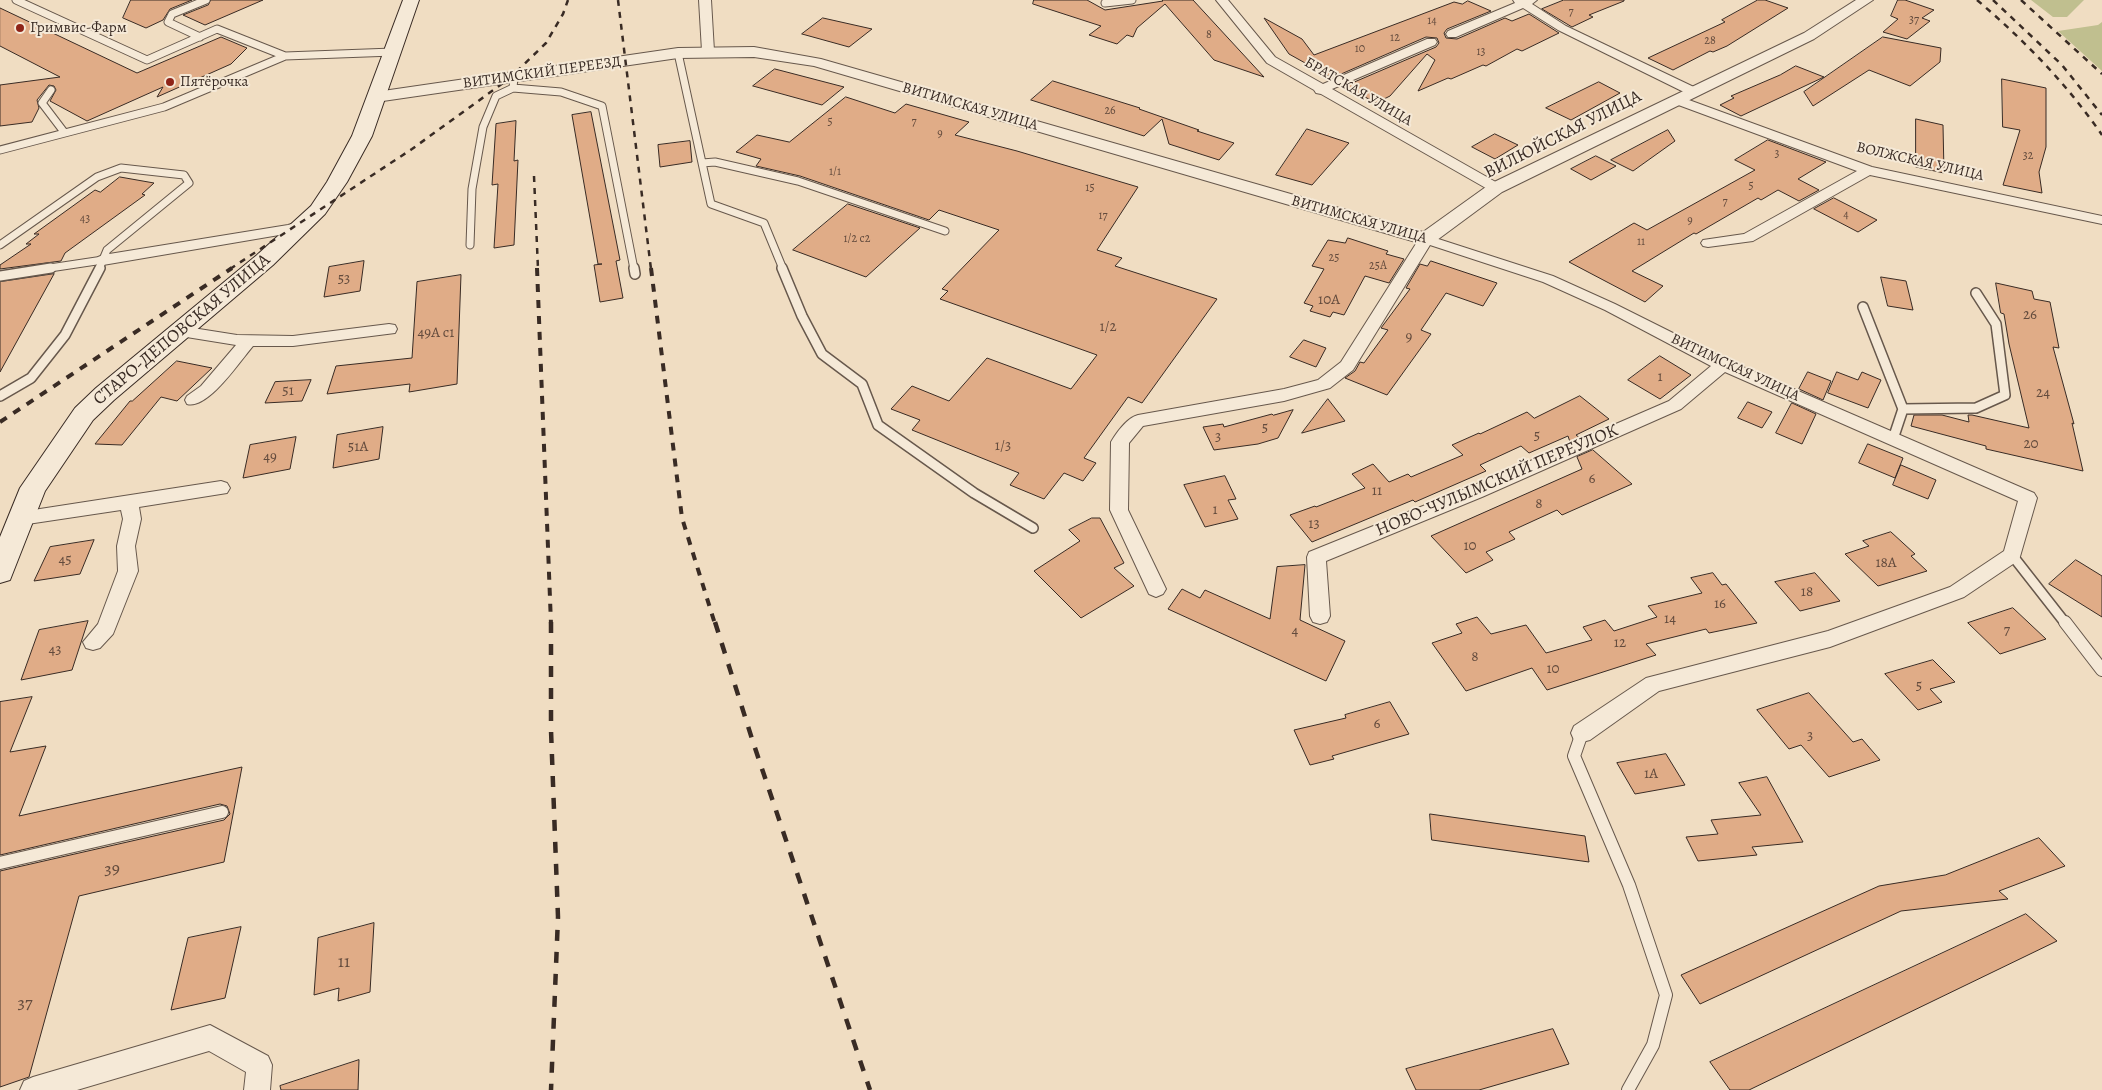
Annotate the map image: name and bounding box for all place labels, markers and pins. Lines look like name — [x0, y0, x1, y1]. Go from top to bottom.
place label: Гримвис-Фарм — [30, 19, 127, 37]
marker: Гримвис-Фарм — [14, 22, 26, 34]
place label: Пятёрочка — [180, 73, 248, 91]
marker: Пятёрочка — [164, 76, 176, 88]

